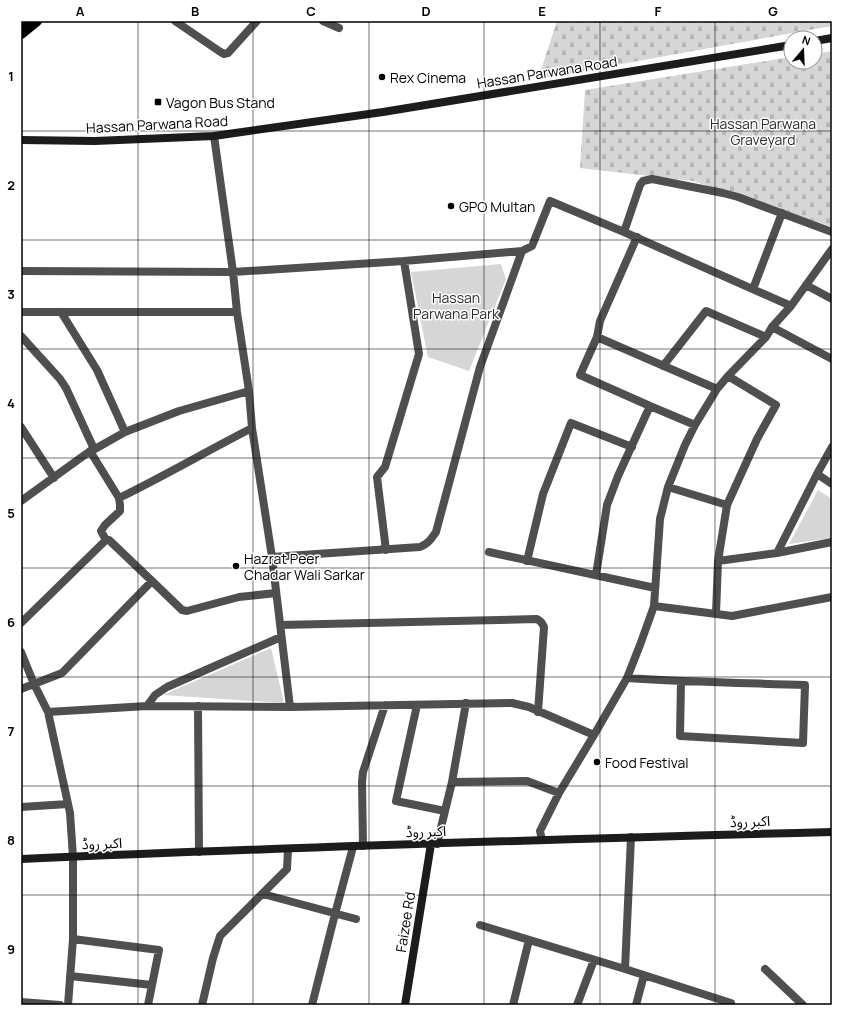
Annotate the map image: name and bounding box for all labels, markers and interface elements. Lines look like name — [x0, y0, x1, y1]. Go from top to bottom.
text: A — [76, 2, 85, 20]
text: B — [191, 2, 199, 20]
text: C — [306, 2, 316, 20]
text: D — [421, 2, 431, 20]
text: E — [538, 2, 546, 20]
text: F — [655, 2, 662, 20]
text: G — [768, 2, 778, 20]
north arrow — [783, 30, 823, 70]
text: N — [800, 32, 813, 48]
street label: Hassan Parwana Road — [475, 52, 619, 92]
text: 1 — [8, 67, 14, 85]
place label: Rex Cinema — [390, 68, 466, 87]
marker: Rex Cinema — [377, 72, 387, 82]
place label: Vagon Bus Stand — [166, 93, 275, 112]
marker: Vagon Bus Stand — [153, 97, 163, 107]
street label: Hassan Parwana Road — [86, 111, 228, 137]
park label: Hassan Parwana Graveyard — [710, 114, 816, 149]
text: 2 — [7, 176, 15, 194]
place label: GPO Multan — [459, 197, 535, 216]
marker: GPO Multan — [446, 201, 456, 211]
text: 3 — [7, 285, 15, 303]
park label: Hassan Parwana Park — [413, 288, 500, 323]
text: 4 — [7, 394, 15, 412]
text: 5 — [7, 504, 15, 522]
place label: Hazrat Peer Chadar Wali Sarkar — [244, 549, 365, 584]
marker: Hazrat Peer Chadar Wali Sarkar — [231, 561, 241, 571]
text: 6 — [7, 613, 15, 631]
text: 7 — [8, 722, 15, 740]
place label: Food Festival — [605, 753, 688, 772]
marker: Food Festival — [592, 757, 602, 767]
street label: اکبر روڈ — [730, 811, 770, 831]
street label: اکبر روڈ — [406, 821, 446, 841]
text: 8 — [7, 831, 15, 849]
street label: اکبر روڈ — [82, 833, 122, 853]
street label: Faizee Rd — [391, 890, 419, 954]
text: 9 — [7, 940, 15, 958]

